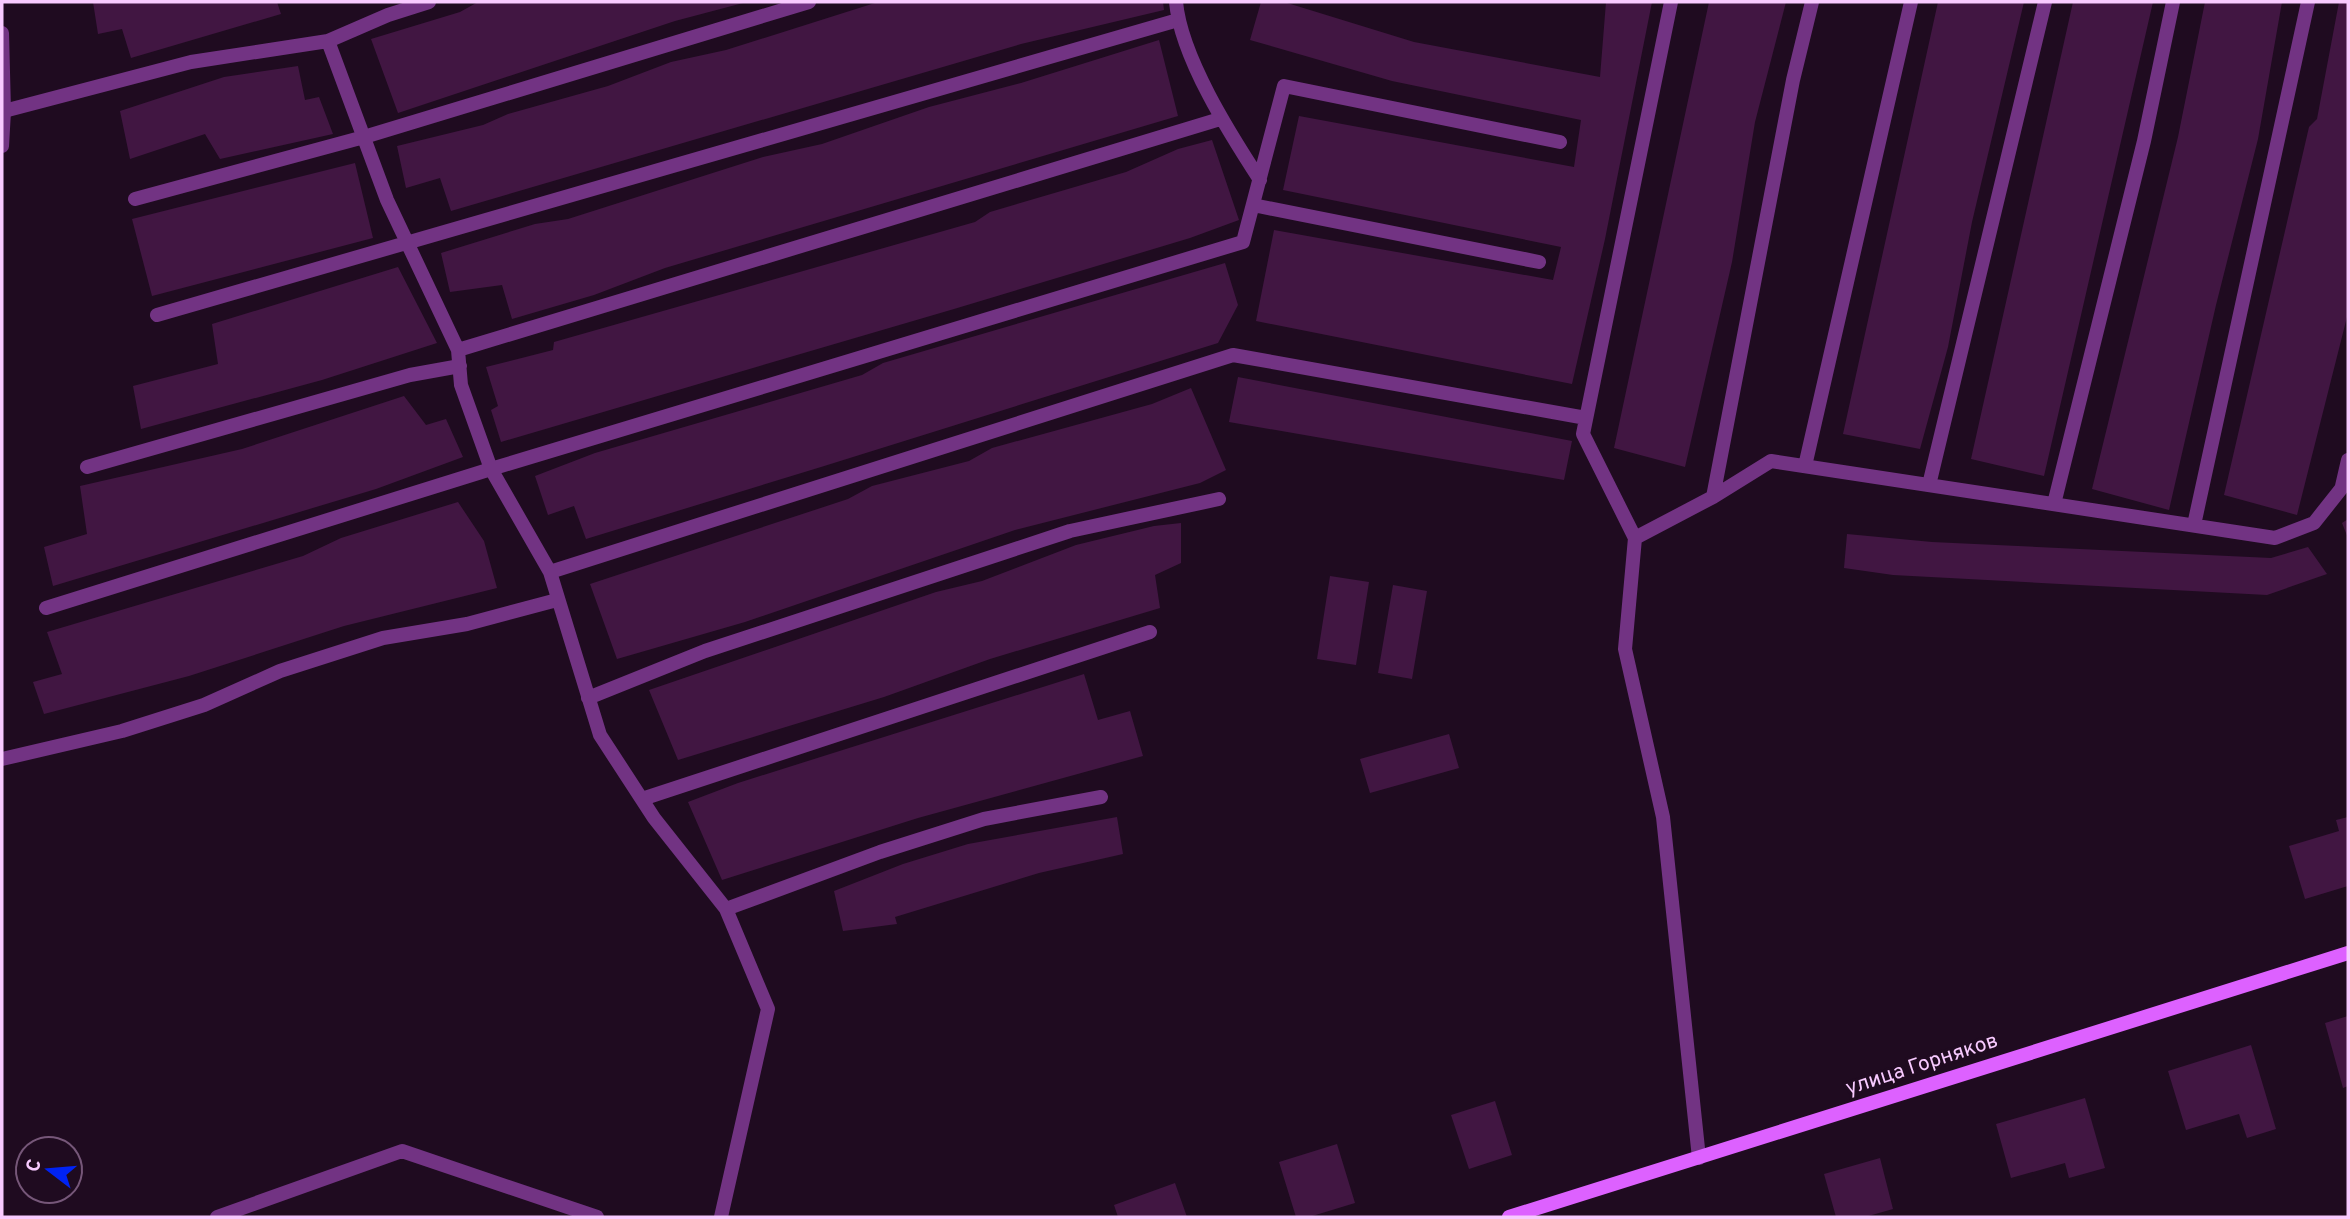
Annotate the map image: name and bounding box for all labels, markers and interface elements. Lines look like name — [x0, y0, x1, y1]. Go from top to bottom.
street label: улица Горняков — [1842, 1028, 2002, 1102]
north arrow — [14, 1135, 84, 1205]
text: С — [21, 1157, 48, 1175]

